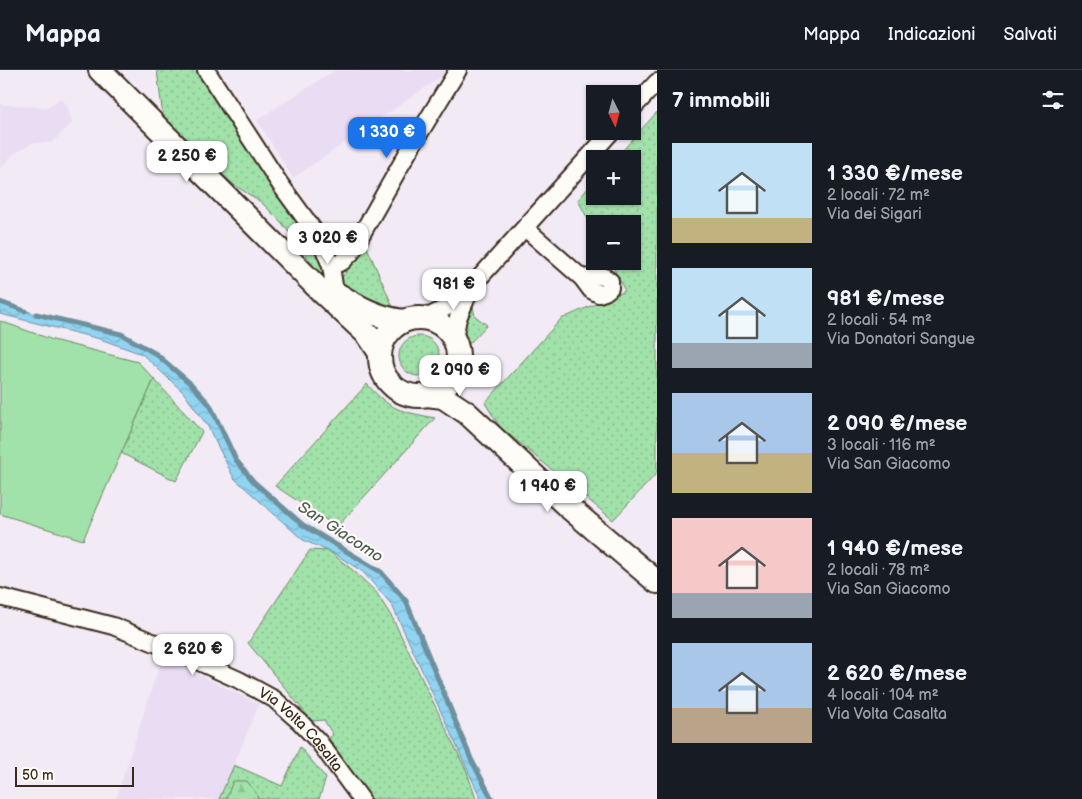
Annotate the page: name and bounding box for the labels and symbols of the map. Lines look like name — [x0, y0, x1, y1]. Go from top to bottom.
north arrow — [586, 85, 641, 140]
pin: 1 330 € — [341, 116, 433, 159]
pin: 2 250 € — [141, 140, 233, 183]
pin: 3 020 € — [282, 222, 374, 265]
pin: 981 € — [419, 268, 489, 311]
pin: 2 090 € — [414, 354, 506, 397]
pin: 1 940 € — [502, 470, 594, 513]
water label: San Giacomo — [294, 498, 386, 567]
pin: 2 620 € — [147, 634, 239, 676]
street label: Via Volta Casalta — [255, 683, 347, 776]
scale bar — [15, 764, 134, 787]

